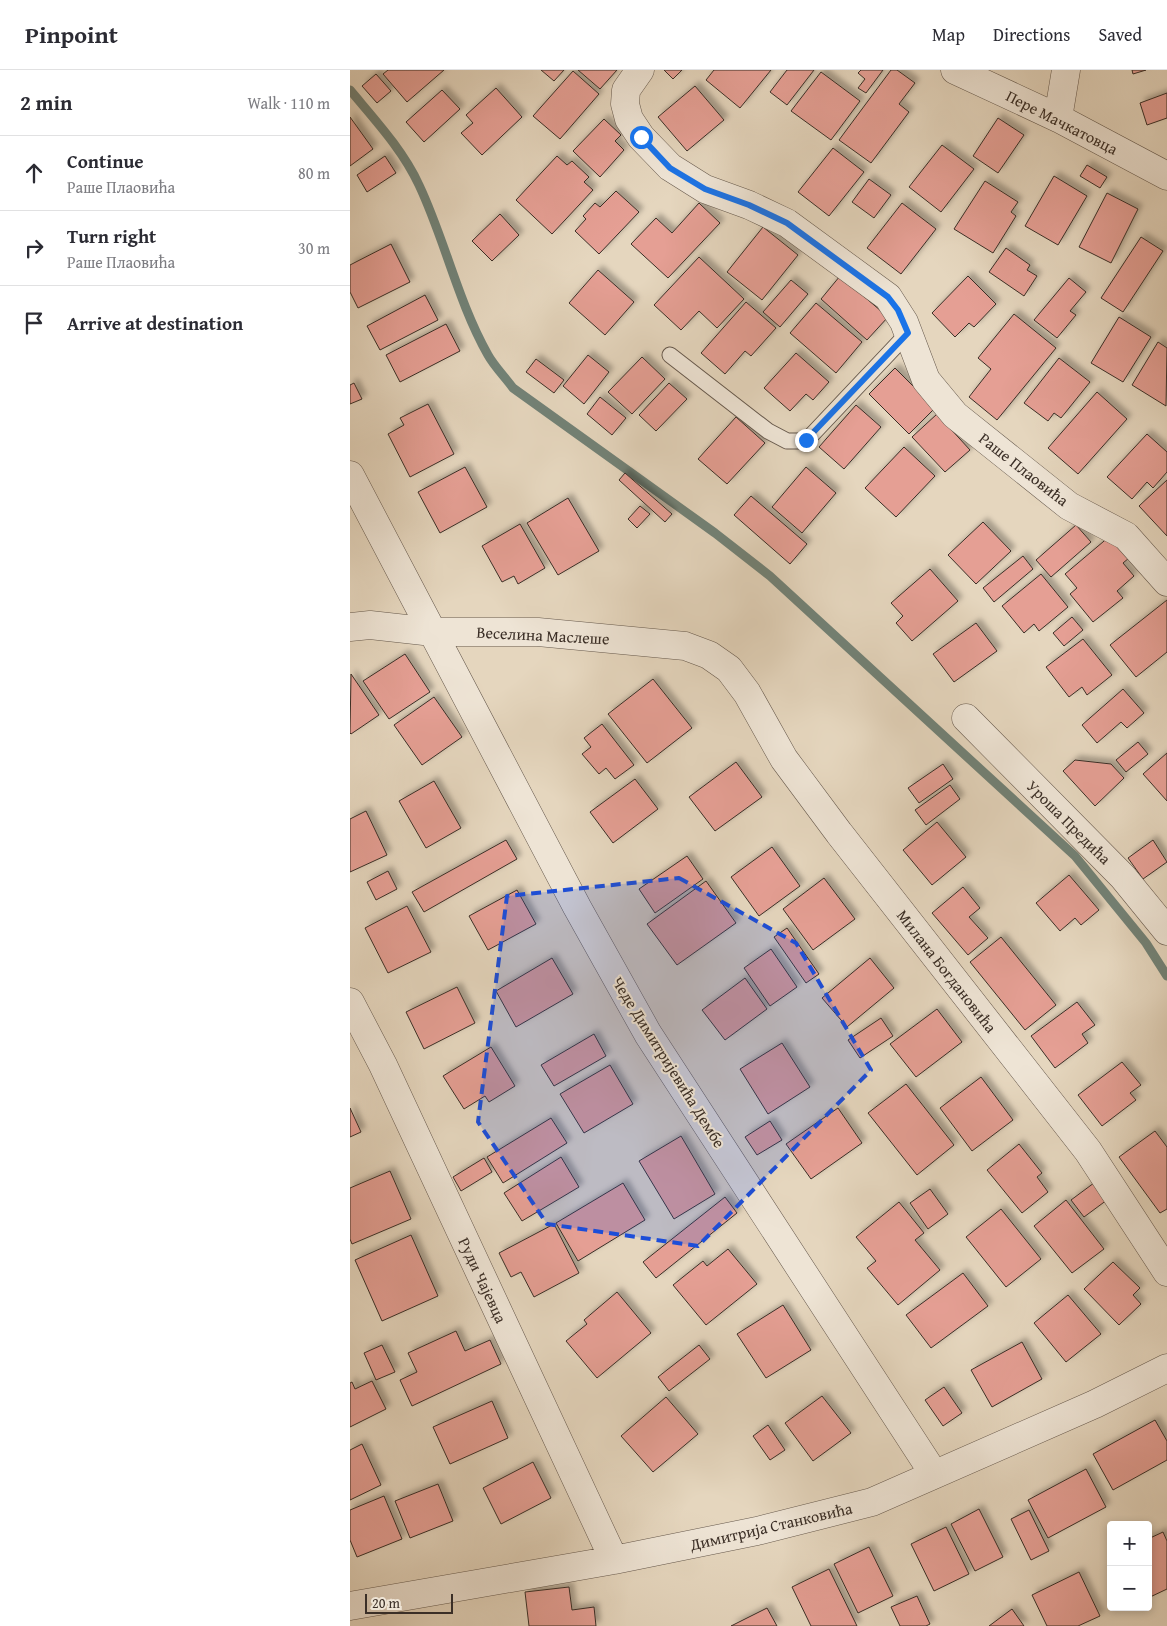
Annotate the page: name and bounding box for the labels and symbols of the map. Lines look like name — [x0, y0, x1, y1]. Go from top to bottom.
street label: Пере Мачкатовца — [1002, 83, 1122, 161]
route start — [630, 126, 653, 149]
street label: Раше Плаовића — [974, 426, 1074, 512]
route end — [795, 429, 818, 452]
street label: Веселина Маслеше — [476, 620, 610, 650]
street label: Уроша Предића — [1021, 774, 1117, 870]
street label: Милана Богдановића — [891, 904, 1003, 1038]
street label: Чеде Димитријевића Дембе — [606, 972, 732, 1152]
street label: Руди Чајевца — [453, 1233, 514, 1327]
street label: Димитрија Станковића — [687, 1496, 855, 1557]
scale bar — [365, 1591, 452, 1614]

